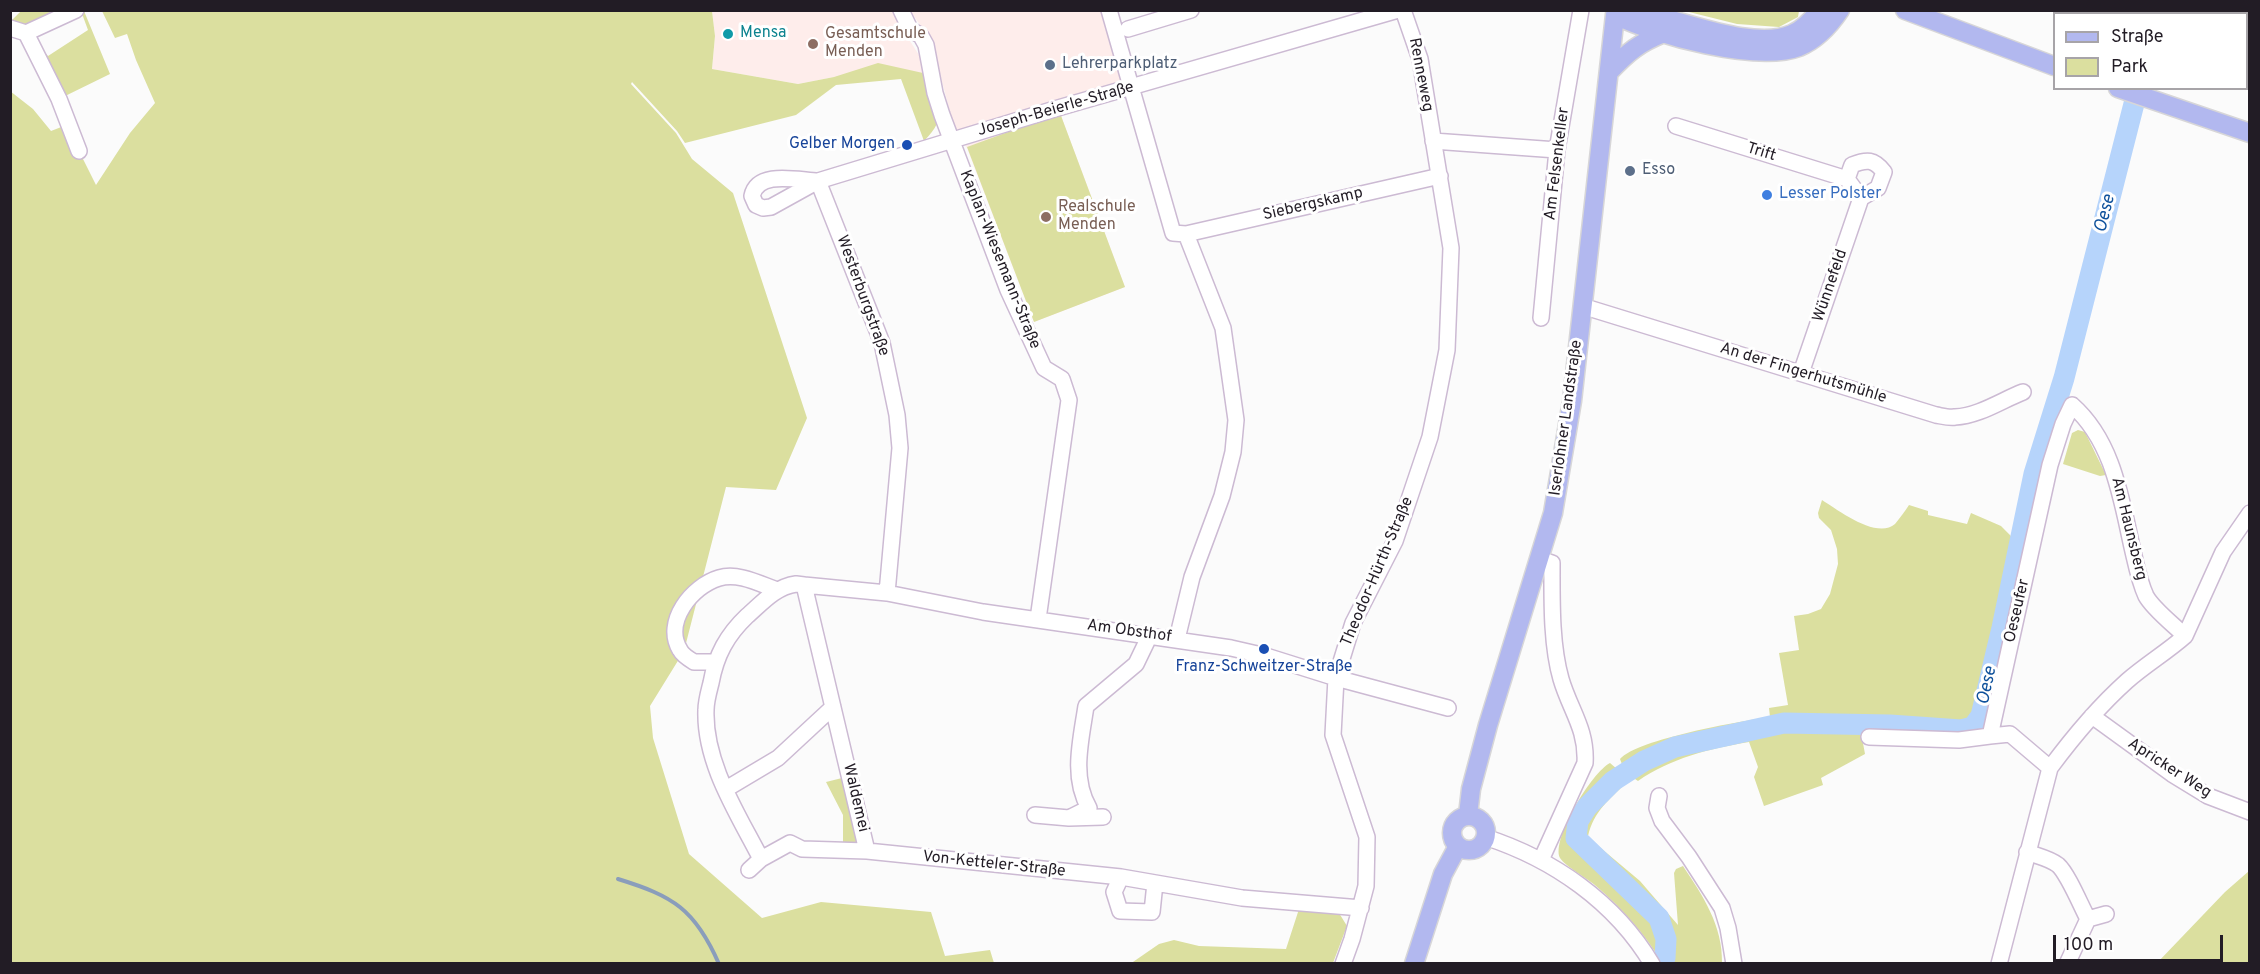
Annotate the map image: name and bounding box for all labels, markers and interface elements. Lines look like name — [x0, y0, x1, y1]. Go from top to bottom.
legend — [2053, 12, 2248, 90]
place label: Mensa — [740, 24, 786, 44]
place label: Gesamtschule Menden — [825, 25, 926, 63]
text: Straße — [2111, 26, 2163, 49]
marker: Mensa — [721, 27, 735, 41]
street label: Renneweg — [1403, 36, 1437, 114]
marker: Gesamtschule Menden — [806, 37, 820, 51]
place label: Lehrerparkplatz — [1062, 55, 1178, 75]
text: Park — [2111, 56, 2148, 79]
marker: Lehrerparkplatz — [1043, 58, 1057, 72]
street label: Joseph-Beierle-Straße — [976, 78, 1136, 142]
street label: Am Felsenkeller — [1542, 106, 1574, 222]
place label: Gelber Morgen — [789, 135, 895, 155]
marker: Gelber Morgen — [900, 138, 914, 152]
street label: Trift — [1744, 139, 1778, 167]
place label: Esso — [1642, 161, 1675, 181]
marker: Esso — [1623, 164, 1637, 178]
street label: Kaplan-Wiesemann-Straße — [954, 168, 1044, 352]
street label: Siebergskamp — [1261, 184, 1365, 226]
place label: Lesser Polster — [1779, 185, 1881, 205]
marker: Lesser Polster — [1760, 188, 1774, 202]
water label: Oese — [2091, 193, 2121, 235]
place label: Realschule Menden — [1058, 198, 1136, 236]
marker: Realschule Menden — [1039, 210, 1053, 224]
street label: Westerburgstraße — [831, 233, 893, 359]
street label: Wünnefeld — [1810, 247, 1852, 325]
street label: Iserlohner Landstraße — [1547, 339, 1587, 497]
street label: An der Fingerhutsmühle — [1717, 339, 1889, 409]
street label: Am Haunsberg — [2106, 475, 2150, 583]
street label: Theodor-Hürth-Straße — [1338, 494, 1418, 650]
street label: Oeseufer — [2001, 577, 2035, 645]
street label: Am Obsthof — [1086, 617, 1172, 647]
marker: Franz-Schweitzer-Straße — [1257, 642, 1271, 656]
place label: Franz-Schweitzer-Straße — [1176, 658, 1352, 678]
water label: Oese — [1973, 665, 2003, 707]
street label: Apricker Weg — [2124, 735, 2214, 803]
street label: Waldemei — [838, 762, 872, 834]
street label: Von-Ketteler-Straße — [922, 848, 1066, 882]
scale bar — [2056, 923, 2226, 961]
text: 100 m — [2064, 934, 2113, 957]

